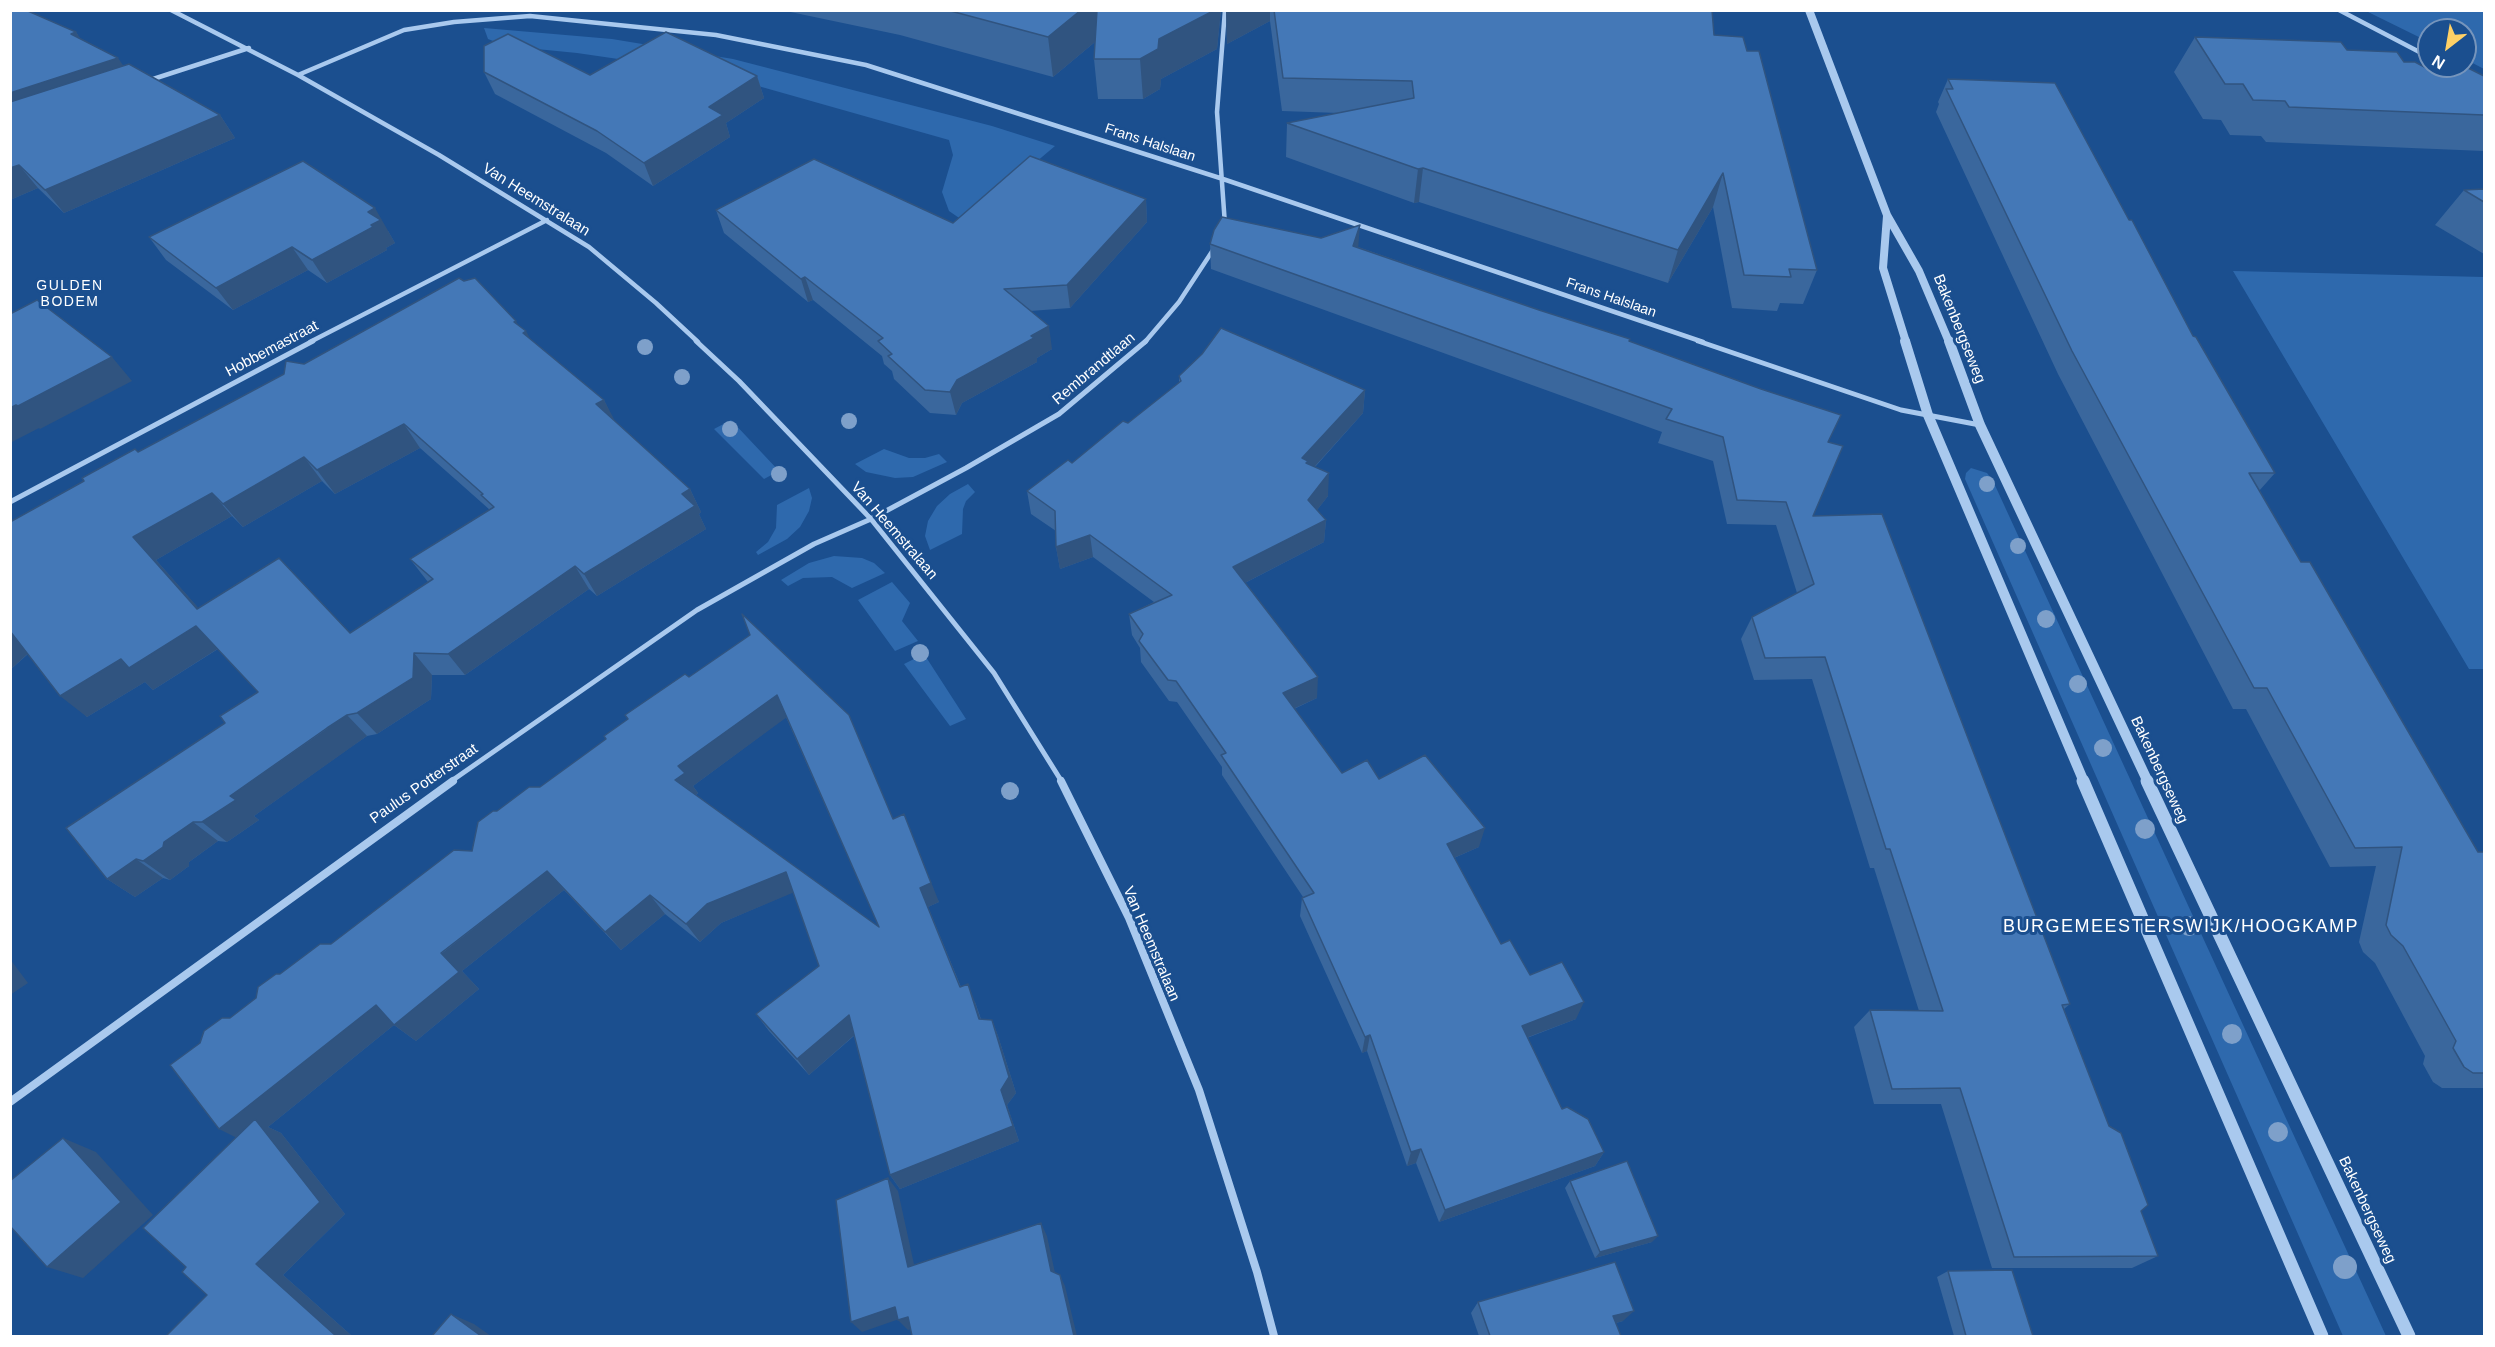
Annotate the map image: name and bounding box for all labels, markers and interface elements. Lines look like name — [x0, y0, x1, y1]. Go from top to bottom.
north arrow — [2417, 18, 2477, 78]
text: N — [2429, 52, 2448, 72]
street label: Frans Halslaan — [1103, 120, 1197, 166]
street label: Van Heemstralaan — [479, 160, 593, 240]
street label: Bakenbergseweg — [1929, 272, 1989, 386]
street label: Frans Halslaan — [1564, 275, 1658, 321]
district label: GULDEN BODEM — [36, 278, 104, 310]
street label: Hobbemastraat — [222, 317, 322, 381]
street label: Rembrandtlaan — [1049, 329, 1139, 409]
street label: Van Heemstralaan — [847, 479, 941, 583]
street label: Bakenbergseweg — [2126, 714, 2192, 826]
street label: Paulus Potterstraat — [367, 740, 481, 828]
street label: Van Heemstralaan — [1119, 884, 1183, 1004]
district label: BURGEMEESTERSWIJK/HOOGKAMP — [2003, 916, 2359, 938]
street label: Bakenbergseweg — [2334, 1154, 2400, 1266]

